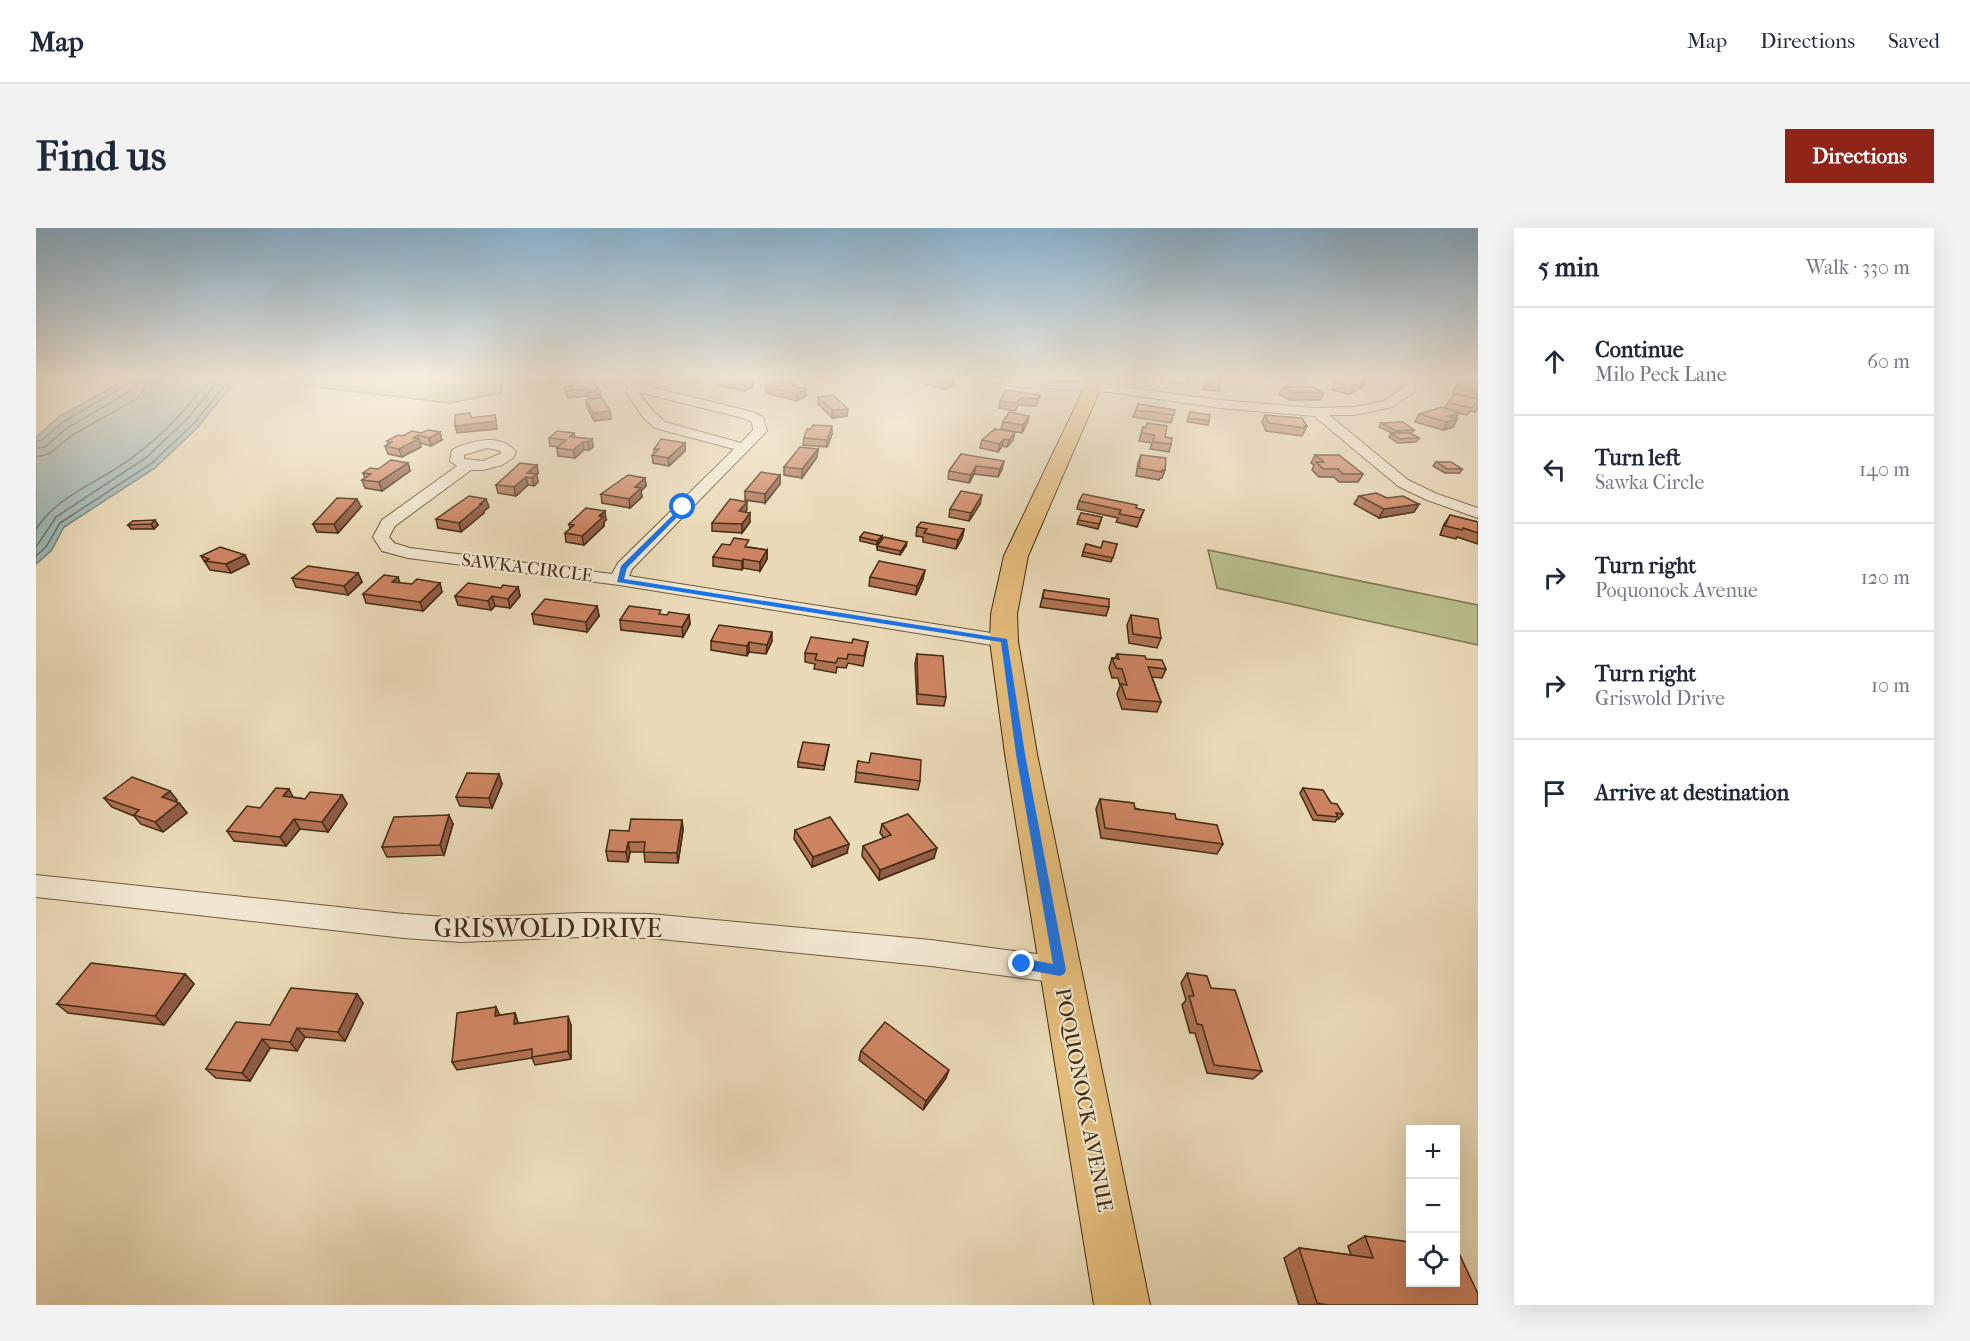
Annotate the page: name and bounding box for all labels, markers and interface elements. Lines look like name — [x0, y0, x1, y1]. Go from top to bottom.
text: Map — [30, 25, 84, 58]
text: Map — [1687, 29, 1727, 53]
text: Directions — [1760, 29, 1855, 53]
text: Saved — [1888, 29, 1940, 53]
button: Directions — [1785, 129, 1934, 183]
text: Find us — [36, 132, 166, 181]
text: 5 min — [1538, 252, 1599, 283]
text: Walk · 330 m — [1806, 256, 1910, 279]
text: Continue — [1595, 337, 1684, 363]
icon: ahead — [1538, 345, 1571, 378]
text: 60 m — [1867, 350, 1910, 373]
text: Milo Peck Lane — [1595, 363, 1727, 386]
text: Turn left — [1595, 445, 1681, 471]
icon: left — [1538, 453, 1571, 486]
text: 140 m — [1859, 458, 1910, 481]
text: Sawka Circle — [1595, 471, 1704, 494]
route start — [669, 493, 695, 519]
street label: SAWKA CIRCLE — [460, 550, 594, 586]
text: Turn right — [1595, 553, 1696, 579]
icon: right — [1538, 561, 1571, 594]
text: 120 m — [1861, 566, 1910, 589]
text: Poquonock Avenue — [1595, 579, 1758, 602]
text: Turn right — [1595, 661, 1696, 687]
icon: right — [1538, 669, 1571, 702]
text: 10 m — [1871, 674, 1910, 697]
text: Griswold Drive — [1595, 687, 1725, 710]
icon: arrive — [1538, 777, 1571, 810]
text: Arrive at destination — [1595, 780, 1789, 806]
street label: GRISWOLD DRIVE — [434, 913, 662, 944]
route end — [1008, 950, 1034, 976]
street label: POQUONOCK AVENUE — [1050, 986, 1118, 1214]
map controls — [1406, 1125, 1460, 1287]
button: + — [1406, 1125, 1460, 1179]
button: − — [1406, 1179, 1460, 1233]
button: locate — [1406, 1233, 1460, 1287]

